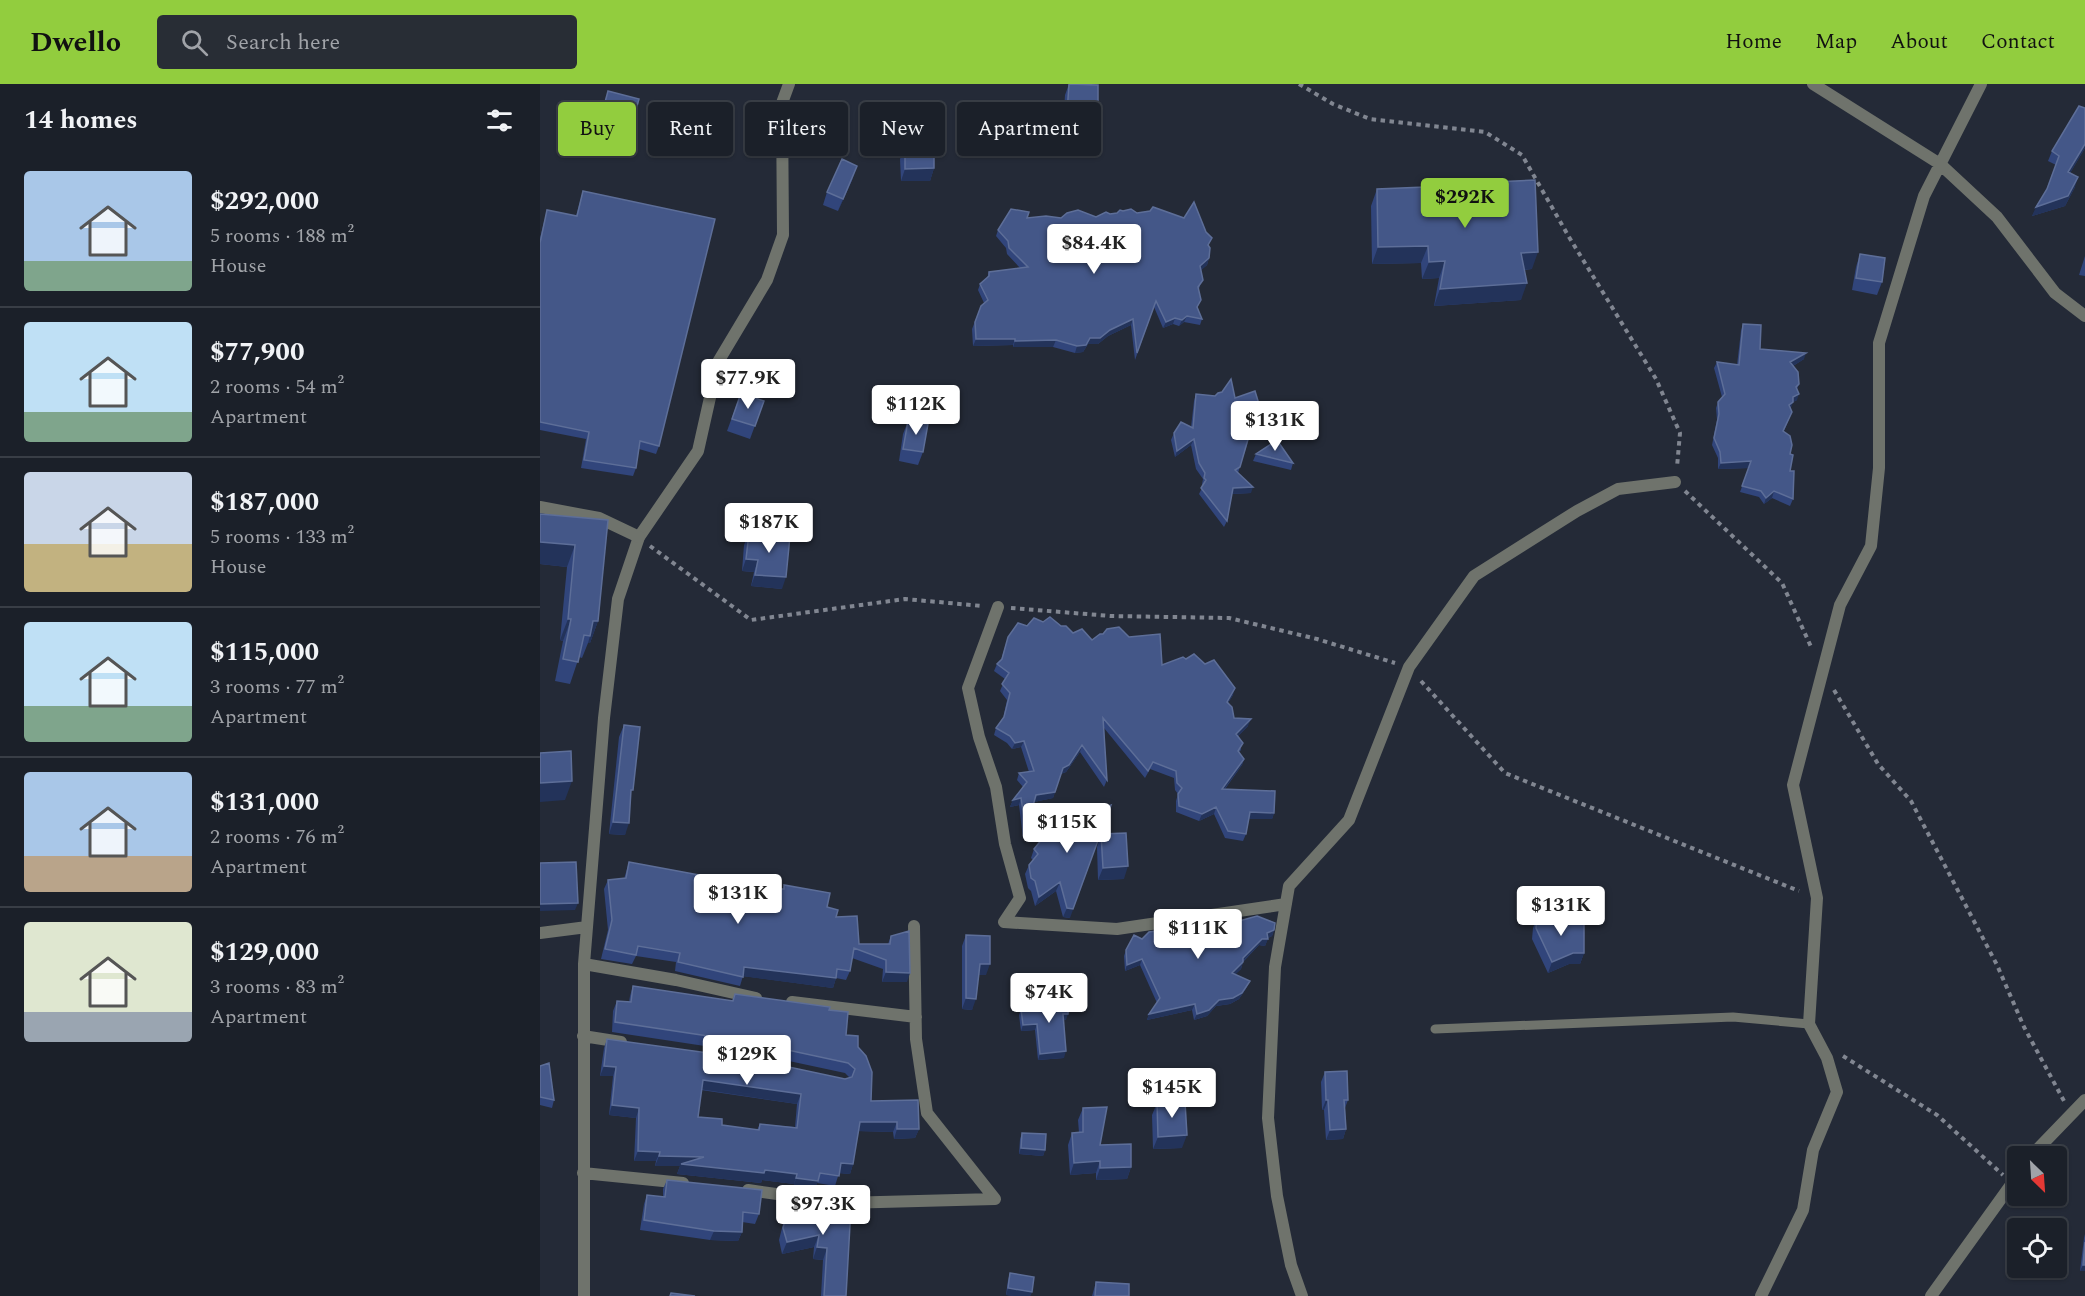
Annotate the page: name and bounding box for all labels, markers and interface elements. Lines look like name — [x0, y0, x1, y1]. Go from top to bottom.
search box — [157, 15, 577, 69]
text: Dwello — [30, 21, 121, 64]
icon: search — [178, 26, 211, 59]
text: Search here — [226, 26, 340, 59]
text: Home — [1725, 26, 1782, 58]
text: Map — [1815, 26, 1857, 58]
text: About — [1890, 26, 1948, 58]
text: Contact — [1981, 26, 2055, 58]
text: 14 homes — [24, 100, 138, 140]
chip: Buy — [558, 102, 636, 156]
chip: Rent — [648, 102, 733, 156]
chip: Filters — [745, 102, 848, 156]
chip: New — [860, 102, 945, 156]
chip: Apartment — [957, 102, 1101, 156]
icon: filters — [483, 104, 516, 137]
pin: $292K — [1423, 178, 1507, 229]
text: $292,000 — [210, 181, 319, 221]
text: $292K — [1435, 182, 1495, 212]
icon: home — [72, 195, 144, 267]
text: 5 rooms · 188 m² — [210, 221, 354, 251]
pin: $84.4K — [1045, 224, 1143, 275]
text: $84.4K — [1061, 228, 1127, 258]
text: House — [210, 251, 267, 281]
text: $77,900 — [210, 332, 304, 372]
icon: home — [72, 346, 144, 418]
pin: $77.9K — [699, 359, 797, 410]
text: $77.9K — [715, 363, 781, 393]
text: 2 rooms · 54 m² — [210, 372, 344, 402]
pin: $112K — [874, 385, 958, 436]
text: $112K — [886, 389, 946, 419]
pin: $131K — [1233, 401, 1317, 452]
text: Apartment — [210, 402, 307, 432]
text: $131K — [1245, 405, 1305, 435]
text: $187,000 — [210, 482, 319, 522]
icon: home — [72, 496, 144, 568]
pin: $187K — [727, 503, 811, 554]
text: $187K — [739, 507, 799, 537]
text: 5 rooms · 133 m² — [210, 522, 354, 552]
text: House — [210, 552, 267, 582]
text: $115,000 — [210, 632, 319, 672]
icon: home — [72, 646, 144, 718]
text: 3 rooms · 77 m² — [210, 672, 344, 702]
text: Apartment — [210, 702, 307, 732]
text: $131,000 — [210, 782, 319, 822]
icon: home — [72, 796, 144, 868]
pin: $115K — [1025, 803, 1109, 854]
text: $115K — [1037, 807, 1097, 837]
text: 2 rooms · 76 m² — [210, 822, 344, 852]
text: Apartment — [210, 852, 307, 882]
pin: $131K — [696, 874, 780, 925]
text: $131K — [708, 878, 768, 908]
pin: $131K — [1519, 886, 1603, 937]
text: $131K — [1531, 890, 1591, 920]
pin: $111K — [1156, 909, 1240, 960]
text: $111K — [1168, 913, 1228, 943]
text: $129,000 — [210, 932, 319, 972]
icon: home — [72, 946, 144, 1018]
text: 3 rooms · 83 m² — [210, 972, 344, 1002]
pin: $74K — [1013, 973, 1085, 1024]
text: $74K — [1024, 977, 1074, 1007]
text: Apartment — [210, 1002, 307, 1032]
pin: $129K — [705, 1035, 789, 1086]
text: $129K — [717, 1039, 777, 1069]
pin: $145K — [1130, 1068, 1214, 1119]
text: $145K — [1142, 1072, 1202, 1102]
north arrow — [2007, 1146, 2067, 1206]
map controls — [2007, 1146, 2067, 1278]
pin: $97.3K — [774, 1185, 872, 1236]
text: $97.3K — [790, 1189, 856, 1219]
button: locate — [2007, 1218, 2067, 1278]

